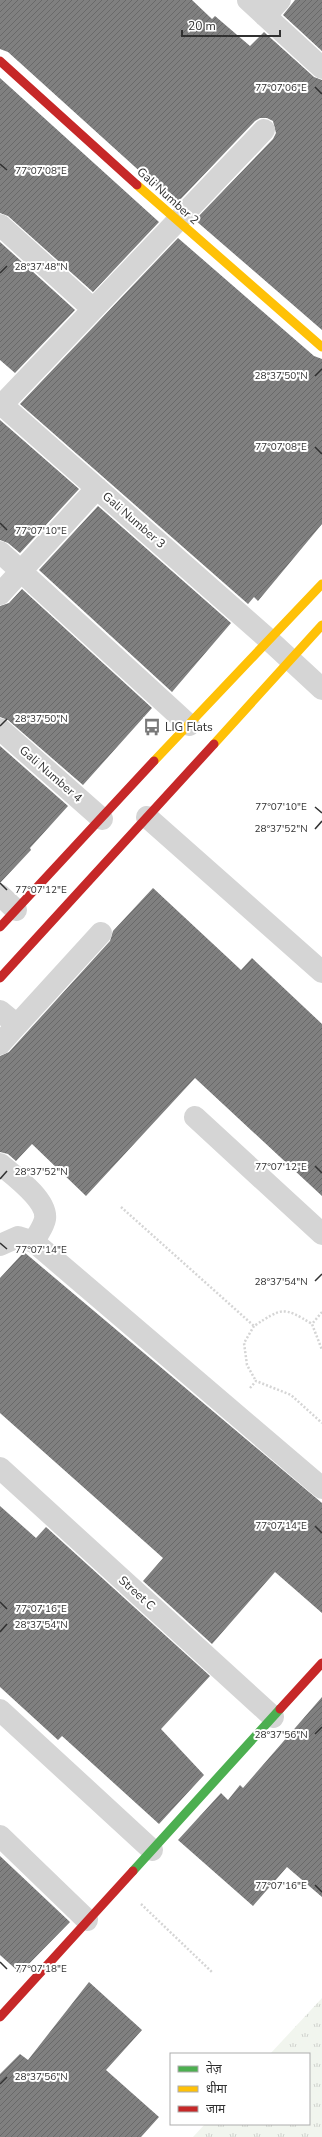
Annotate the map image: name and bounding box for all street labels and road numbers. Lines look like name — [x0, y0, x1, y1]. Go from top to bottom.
street label: Gali Number 2 — [134, 164, 202, 228]
street label: Gali Number 3 — [99, 488, 169, 552]
street label: Gali Number 4 — [16, 742, 86, 806]
street label: Street C — [115, 1572, 159, 1614]

